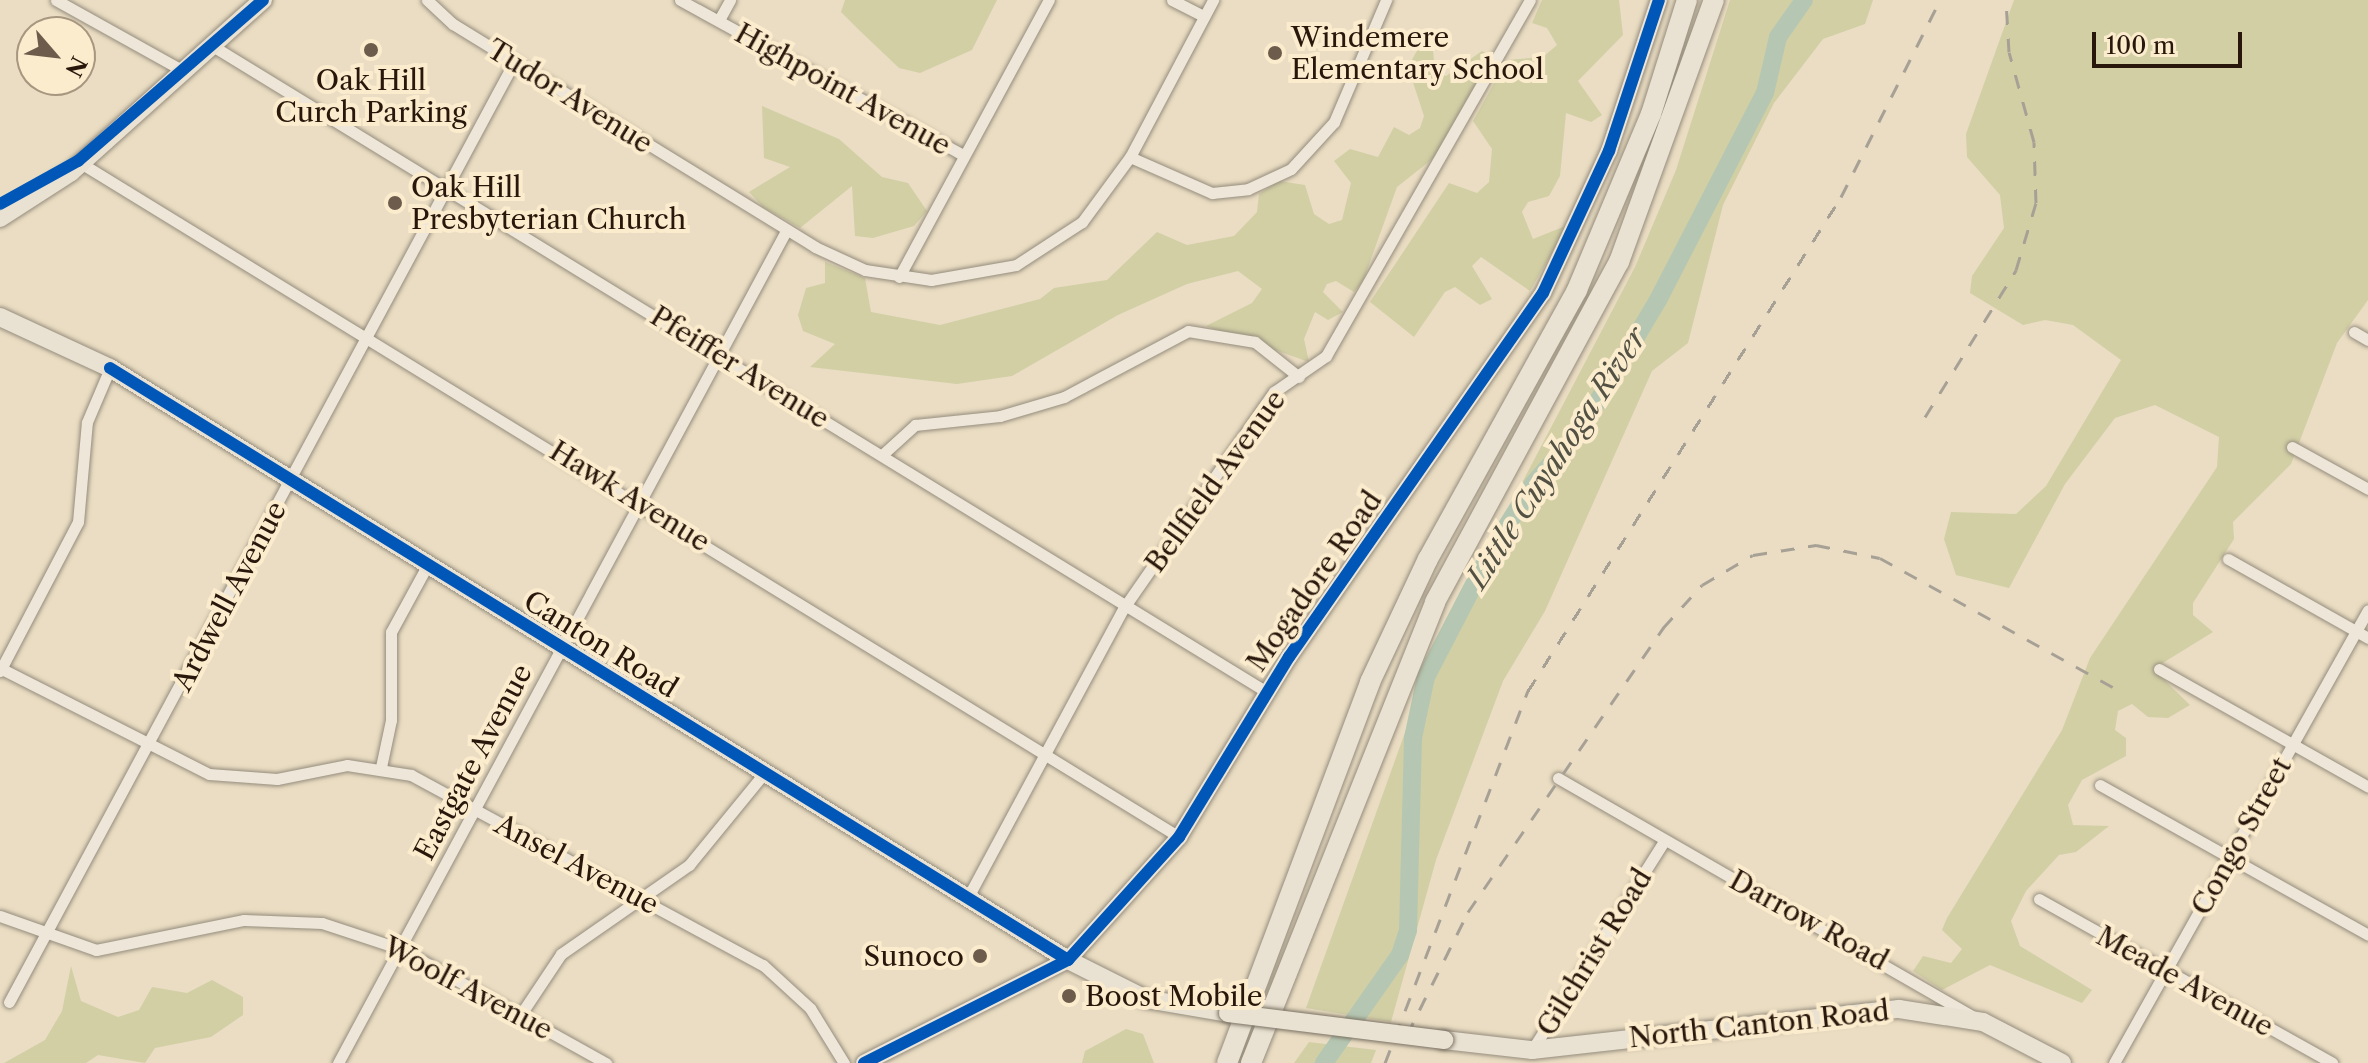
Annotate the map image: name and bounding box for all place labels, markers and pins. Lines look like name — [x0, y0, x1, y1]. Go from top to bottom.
place label: Windemere Elementary School — [1291, 20, 1545, 86]
marker: Oak Hill Curch Parking — [362, 41, 380, 59]
marker: Windemere Elementary School — [1266, 44, 1284, 62]
place label: Oak Hill Curch Parking — [275, 63, 467, 129]
place label: Oak Hill Presbyterian Church — [411, 170, 686, 236]
marker: Oak Hill Presbyterian Church — [386, 194, 404, 212]
place label: Sunoco — [863, 939, 964, 973]
marker: Sunoco — [971, 947, 989, 965]
place label: Boost Mobile — [1085, 979, 1262, 1013]
marker: Boost Mobile — [1060, 987, 1078, 1005]

